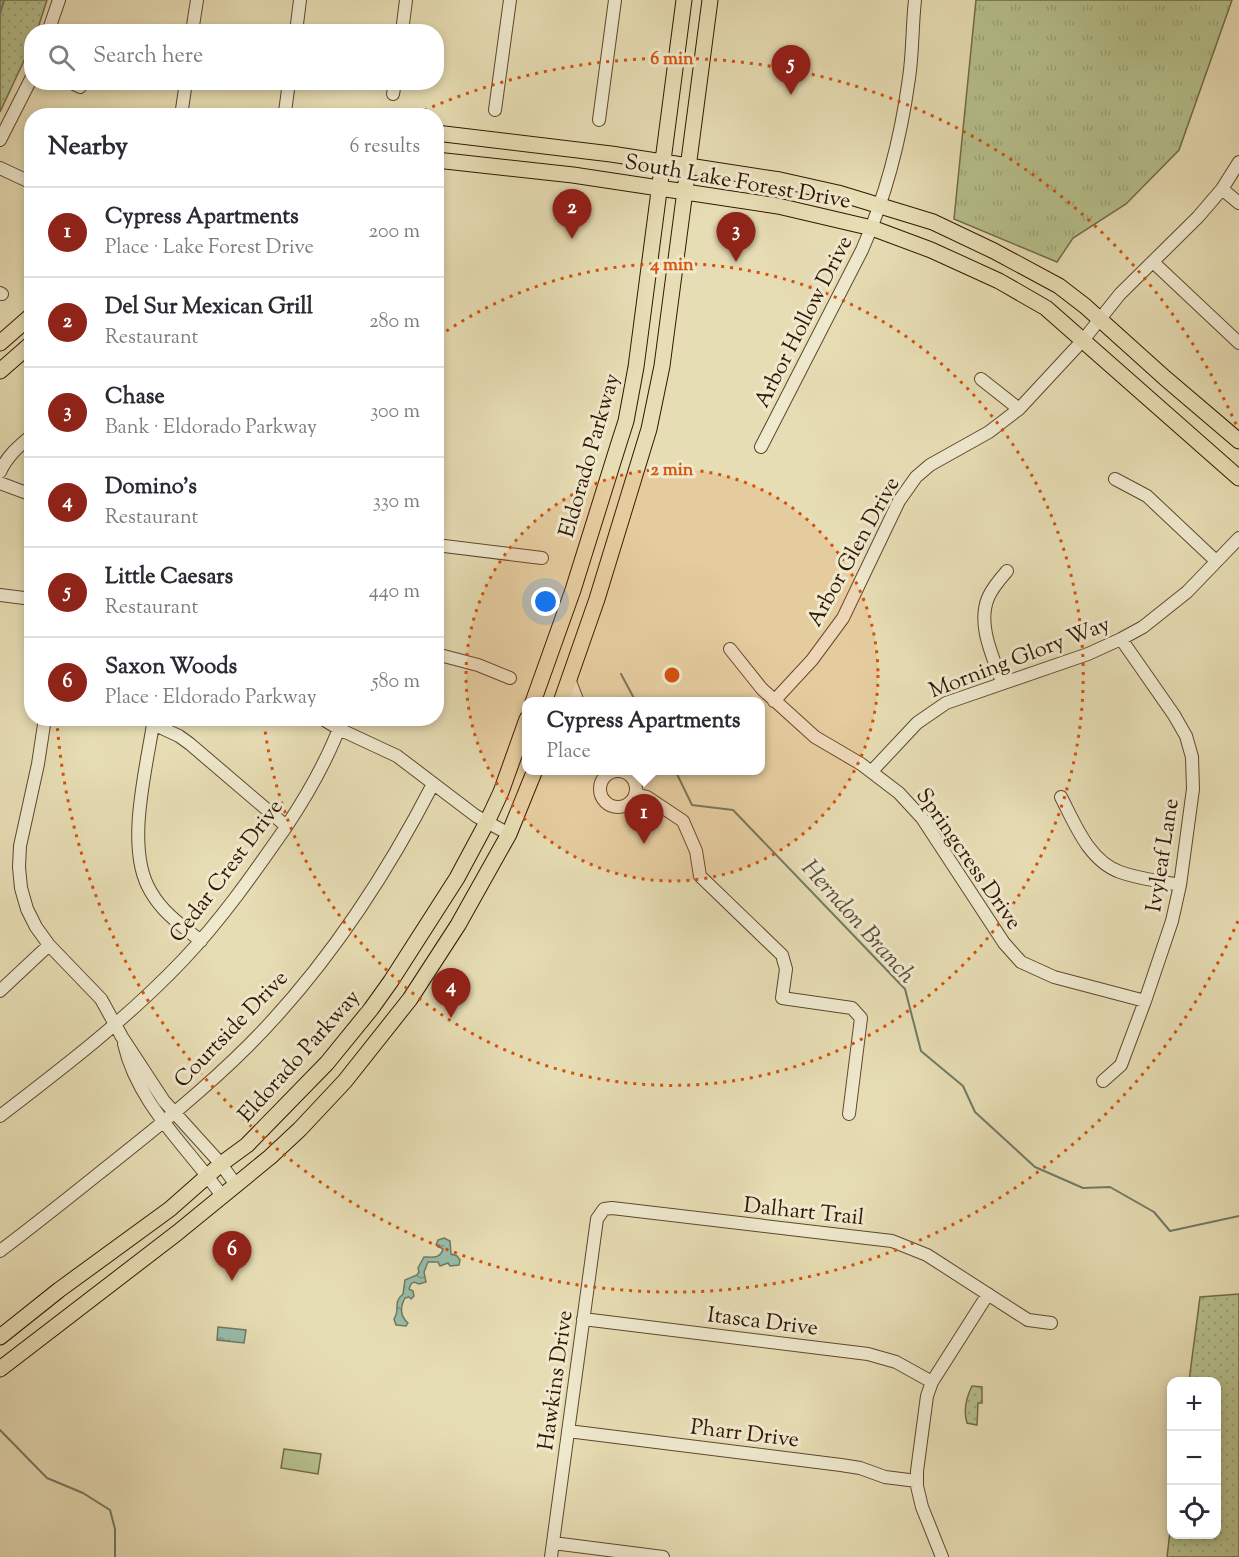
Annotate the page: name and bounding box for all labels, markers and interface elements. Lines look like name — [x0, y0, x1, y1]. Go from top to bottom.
search box — [24, 24, 444, 90]
icon: search — [45, 41, 78, 74]
text: Search here — [93, 41, 203, 73]
pin: 5 — [772, 46, 810, 95]
text: 6 min — [650, 47, 694, 73]
text: Nearby — [48, 129, 128, 166]
text: 6 results — [350, 133, 420, 162]
street label: South Lake Forest Drive — [622, 147, 853, 219]
pin: 2 — [552, 190, 592, 239]
text: Cypress Apartments — [105, 202, 299, 234]
pin: 3 — [716, 212, 756, 262]
text: 1 — [64, 218, 71, 247]
text: 200 m — [369, 218, 420, 247]
street label: Arbor Hollow Drive — [747, 231, 862, 414]
text: Place · Lake Forest Drive — [105, 234, 314, 263]
text: 4 min — [649, 253, 694, 279]
text: Del Sur Mexican Grill — [105, 292, 313, 324]
text: 2 — [63, 308, 72, 337]
text: 280 m — [369, 308, 420, 337]
text: Restaurant — [105, 324, 198, 353]
street label: Eldorado Parkway — [552, 370, 630, 542]
text: Chase — [105, 382, 165, 414]
text: 3 — [63, 398, 72, 427]
text: 300 m — [370, 398, 420, 427]
text: Bank · Eldorado Parkway — [105, 414, 317, 443]
text: 2 min — [651, 458, 694, 484]
text: Domino's — [105, 472, 197, 504]
street label: Arbor Glen Drive — [800, 472, 909, 633]
text: 4 — [62, 488, 73, 517]
text: 330 m — [373, 488, 420, 517]
text: Restaurant — [105, 504, 198, 533]
text: Little Caesars — [105, 562, 233, 594]
text: 5 — [64, 578, 71, 607]
text: 440 m — [369, 578, 420, 607]
your location — [531, 587, 560, 616]
text: Restaurant — [105, 594, 198, 623]
street label: Morning Glory Way — [925, 610, 1115, 708]
text: Saxon Woods — [105, 652, 237, 684]
centre of rings — [662, 665, 682, 685]
text: 6 — [63, 668, 72, 697]
text: 580 m — [372, 668, 420, 697]
text: Place · Eldorado Parkway — [105, 684, 317, 713]
popup — [522, 697, 765, 775]
text: Cypress Apartments — [547, 706, 740, 738]
text: Place — [547, 738, 591, 767]
street label: Springcress Drive — [907, 782, 1028, 937]
street label: Cedar Crest Drive — [163, 793, 292, 950]
pin: 1 — [624, 794, 664, 844]
street label: Ivyleaf Lane — [1139, 796, 1189, 915]
water label: Herndon Branch — [793, 853, 923, 992]
street label: Courtside Drive — [168, 964, 297, 1096]
pin: 4 — [432, 968, 470, 1018]
street label: Eldorado Parkway — [232, 983, 369, 1131]
street label: Dalhart Trail — [742, 1191, 866, 1235]
pin: 6 — [212, 1232, 252, 1281]
street label: Itasca Drive — [705, 1300, 820, 1346]
street label: Hawkins Drive — [531, 1308, 583, 1453]
map controls — [1167, 1377, 1221, 1539]
button: + — [1167, 1377, 1221, 1431]
street label: Pharr Drive — [688, 1412, 801, 1458]
button: − — [1167, 1431, 1221, 1485]
button: locate — [1167, 1485, 1221, 1539]

